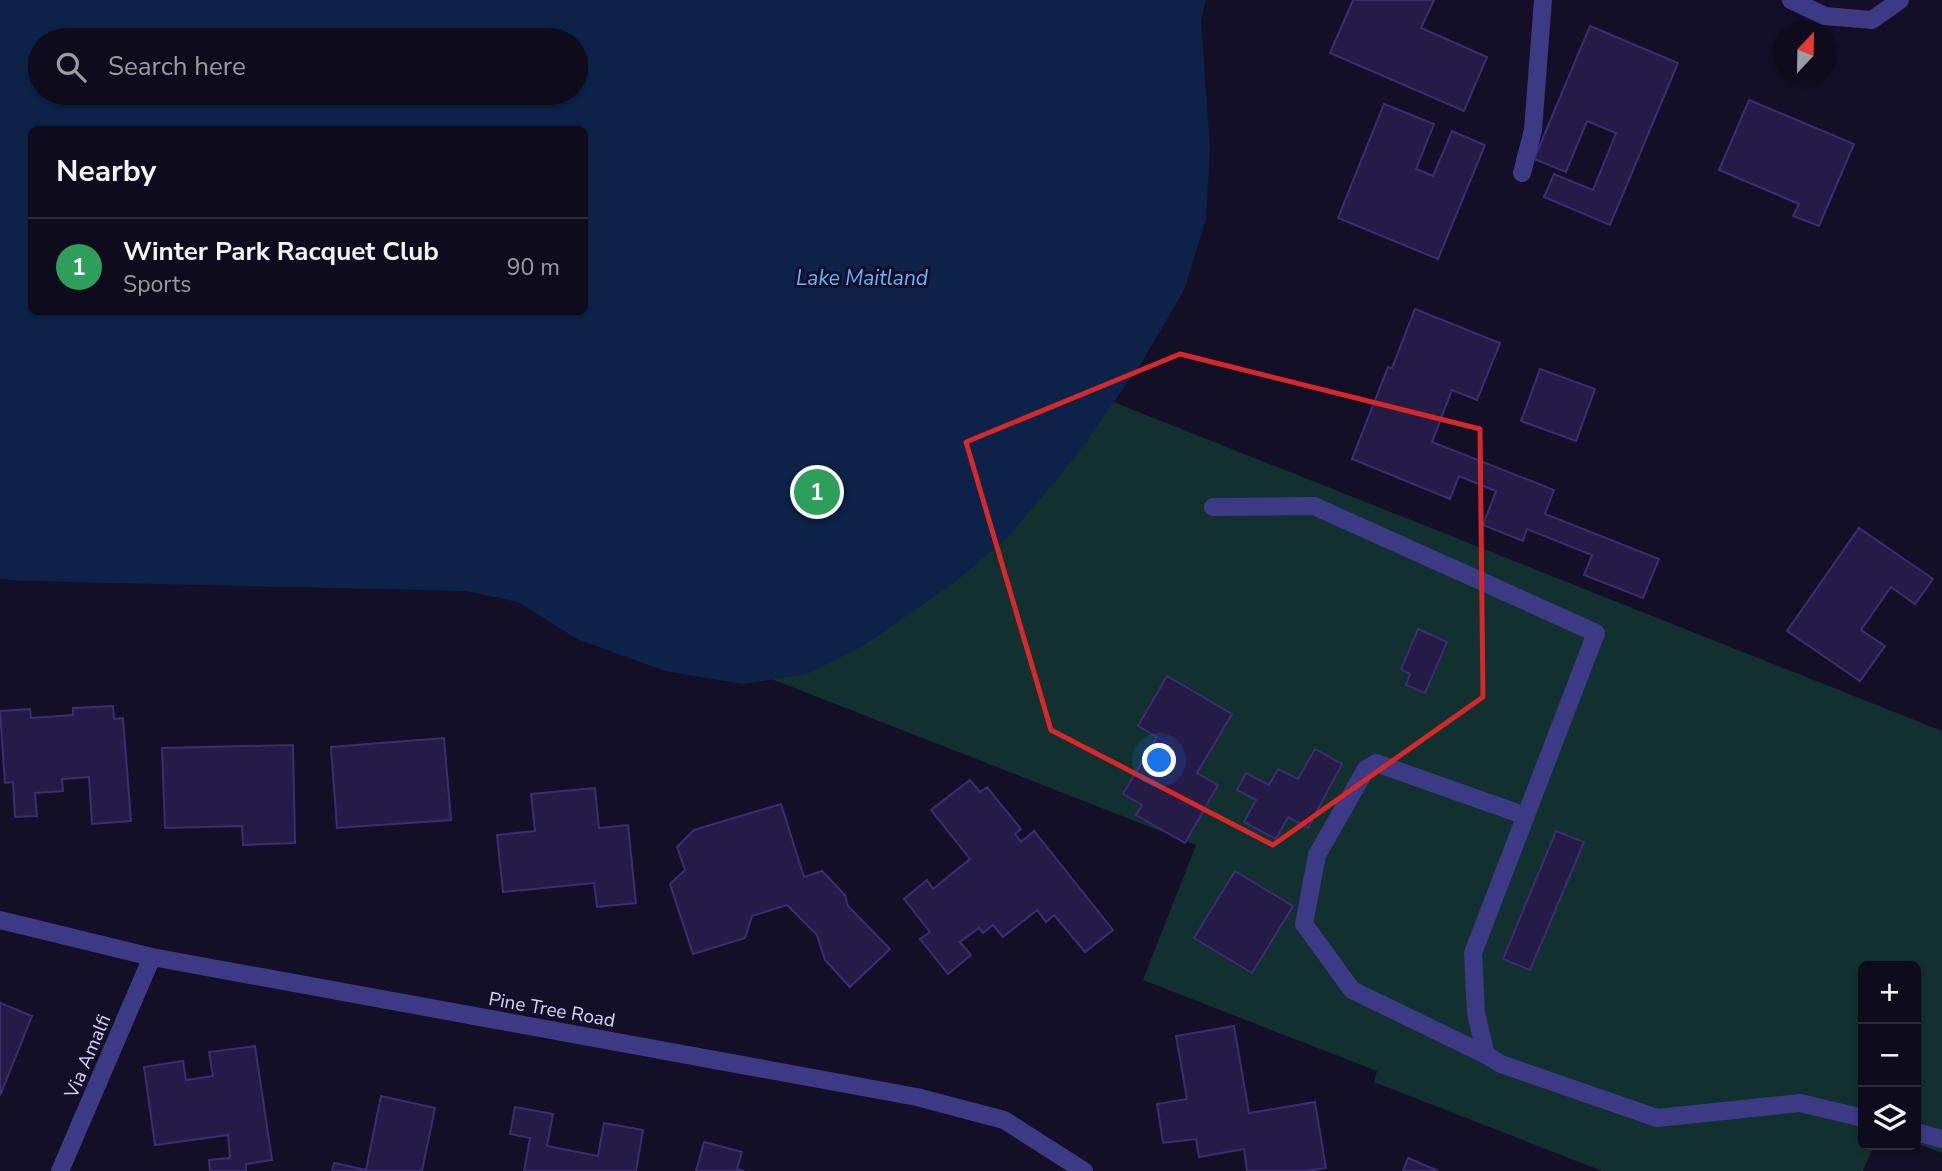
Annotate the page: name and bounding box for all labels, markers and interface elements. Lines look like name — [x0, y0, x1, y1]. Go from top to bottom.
north arrow — [1774, 21, 1837, 84]
search box — [28, 28, 588, 105]
icon: search — [52, 48, 90, 86]
text: Search here — [108, 49, 246, 84]
text: Nearby — [56, 151, 156, 192]
text: Winter Park Racquet Club — [123, 234, 439, 269]
text: 1 — [72, 252, 86, 283]
text: 90 m — [507, 252, 560, 283]
water label: Lake Maitland — [796, 264, 929, 292]
text: Sports — [123, 269, 191, 300]
pin: 1 — [794, 466, 840, 518]
your location — [1142, 743, 1176, 777]
map controls — [1858, 961, 1921, 1150]
button: + — [1858, 961, 1921, 1024]
street label: Pine Tree Road — [486, 986, 617, 1034]
street label: Via Amalfi — [58, 1010, 117, 1103]
button: − — [1858, 1024, 1921, 1087]
button: layers — [1858, 1087, 1921, 1150]

